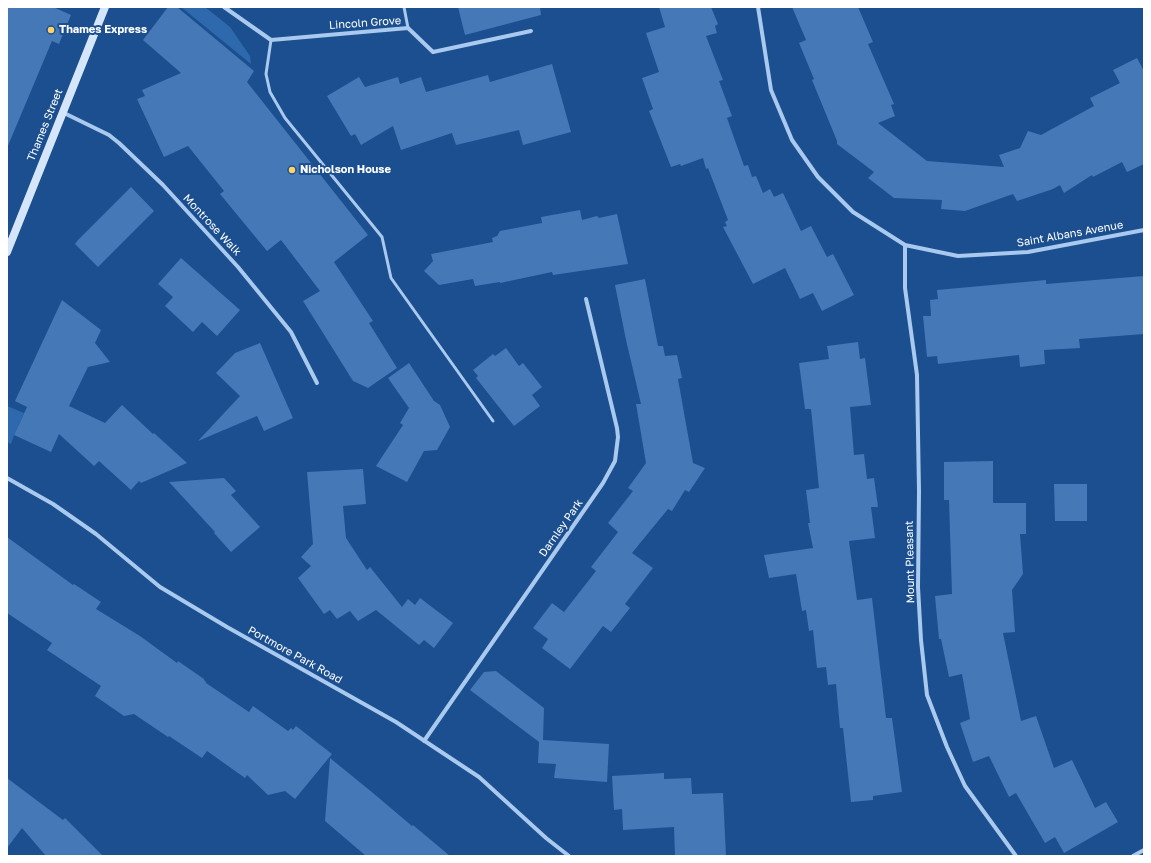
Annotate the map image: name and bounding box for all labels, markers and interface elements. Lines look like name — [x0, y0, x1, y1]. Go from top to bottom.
street label: Lincoln Grove — [329, 14, 401, 32]
place label: Thames Express — [59, 23, 147, 37]
marker: Thames Express — [46, 25, 56, 35]
street label: Thames Street — [24, 87, 66, 163]
place label: Nicholson House — [300, 163, 391, 177]
marker: Nicholson House — [287, 165, 297, 175]
street label: Montrose Walk — [180, 192, 244, 258]
street label: Saint Albans Avenue — [1016, 218, 1124, 250]
street label: Darnley Park — [536, 497, 586, 559]
street label: Mount Pleasant — [903, 520, 917, 604]
street label: Portmore Park Road — [246, 624, 344, 686]

